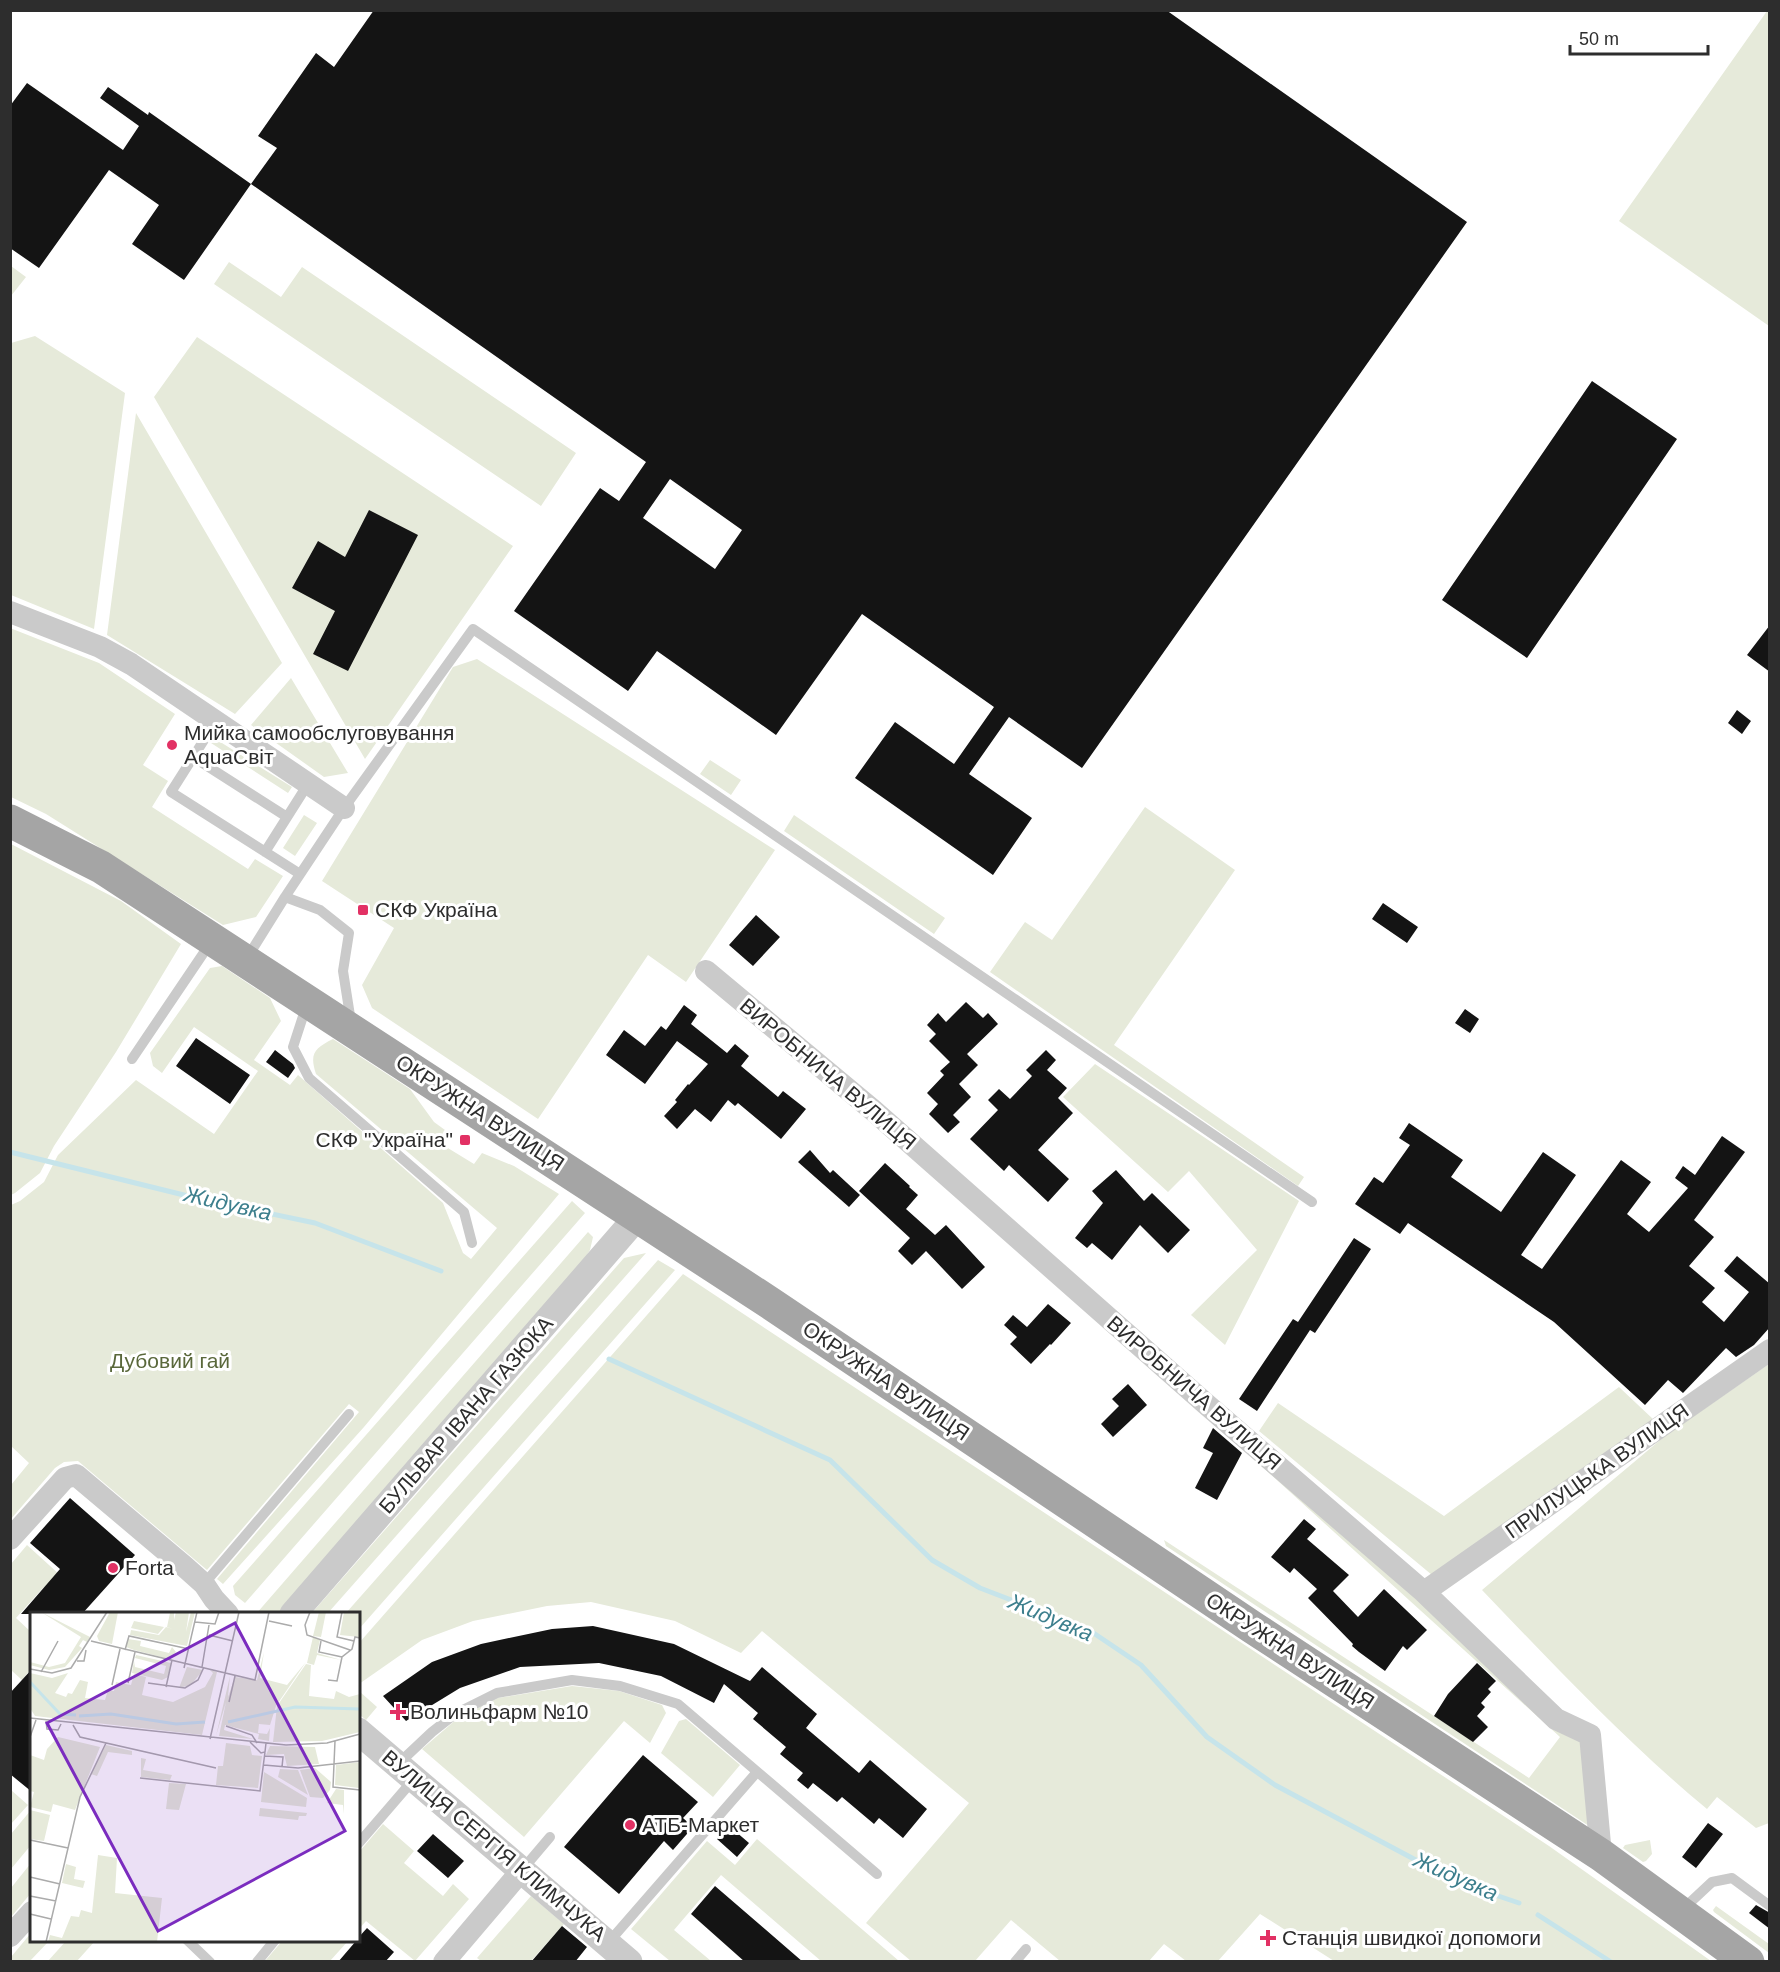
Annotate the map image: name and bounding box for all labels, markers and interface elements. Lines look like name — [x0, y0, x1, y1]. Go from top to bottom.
scale bar — [1570, 18, 1708, 56]
text: 50 m — [1579, 29, 1619, 49]
place label: Мийка самообслуговування AquaСвіт — [184, 721, 454, 768]
marker: Мийка самообслуговування AquaСвіт — [165, 738, 179, 752]
place label: СКФ Україна — [375, 898, 498, 921]
marker: СКФ Україна — [356, 903, 370, 917]
street label: ВИРОБНИЧА ВУЛИЦЯ — [736, 993, 921, 1154]
street label: ОКРУЖНА ВУЛИЦЯ — [392, 1050, 568, 1175]
place label: СКФ "Україна" — [316, 1128, 453, 1151]
marker: СКФ "Україна" — [458, 1133, 472, 1147]
water label: Жидувка — [181, 1181, 274, 1226]
street label: ВИРОБНИЧА ВУЛИЦЯ — [1103, 1311, 1286, 1474]
street label: БУЛЬВАР ІВАНА ГАЗЮКА — [374, 1312, 557, 1518]
street label: ОКРУЖНА ВУЛИЦЯ — [799, 1316, 974, 1445]
park label: Дубовий гай — [110, 1349, 230, 1372]
street label: ПРИЛУЦЬКА ВУЛИЦЯ — [1501, 1399, 1693, 1543]
place label: Forta — [125, 1556, 174, 1579]
marker: Forta — [106, 1561, 120, 1575]
water label: Жидувка — [1004, 1588, 1097, 1646]
street label: ОКРУЖНА ВУЛИЦЯ — [1202, 1588, 1378, 1713]
inset map — [30, 1612, 360, 1942]
place label: Волиньфарм №10 — [410, 1700, 589, 1723]
marker: Волиньфарм №10 — [391, 1705, 405, 1719]
street label: ВУЛИЦЯ СЕРГІЯ КЛИМЧУКА — [378, 1745, 611, 1946]
place label: АТБ-Маркет — [642, 1813, 759, 1836]
marker: АТБ-Маркет — [623, 1818, 637, 1832]
water label: Жидувка — [1409, 1846, 1502, 1906]
place label: Станція швидкої допомоги — [1282, 1926, 1541, 1949]
marker: Станція швидкої допомоги — [1259, 1929, 1277, 1947]

